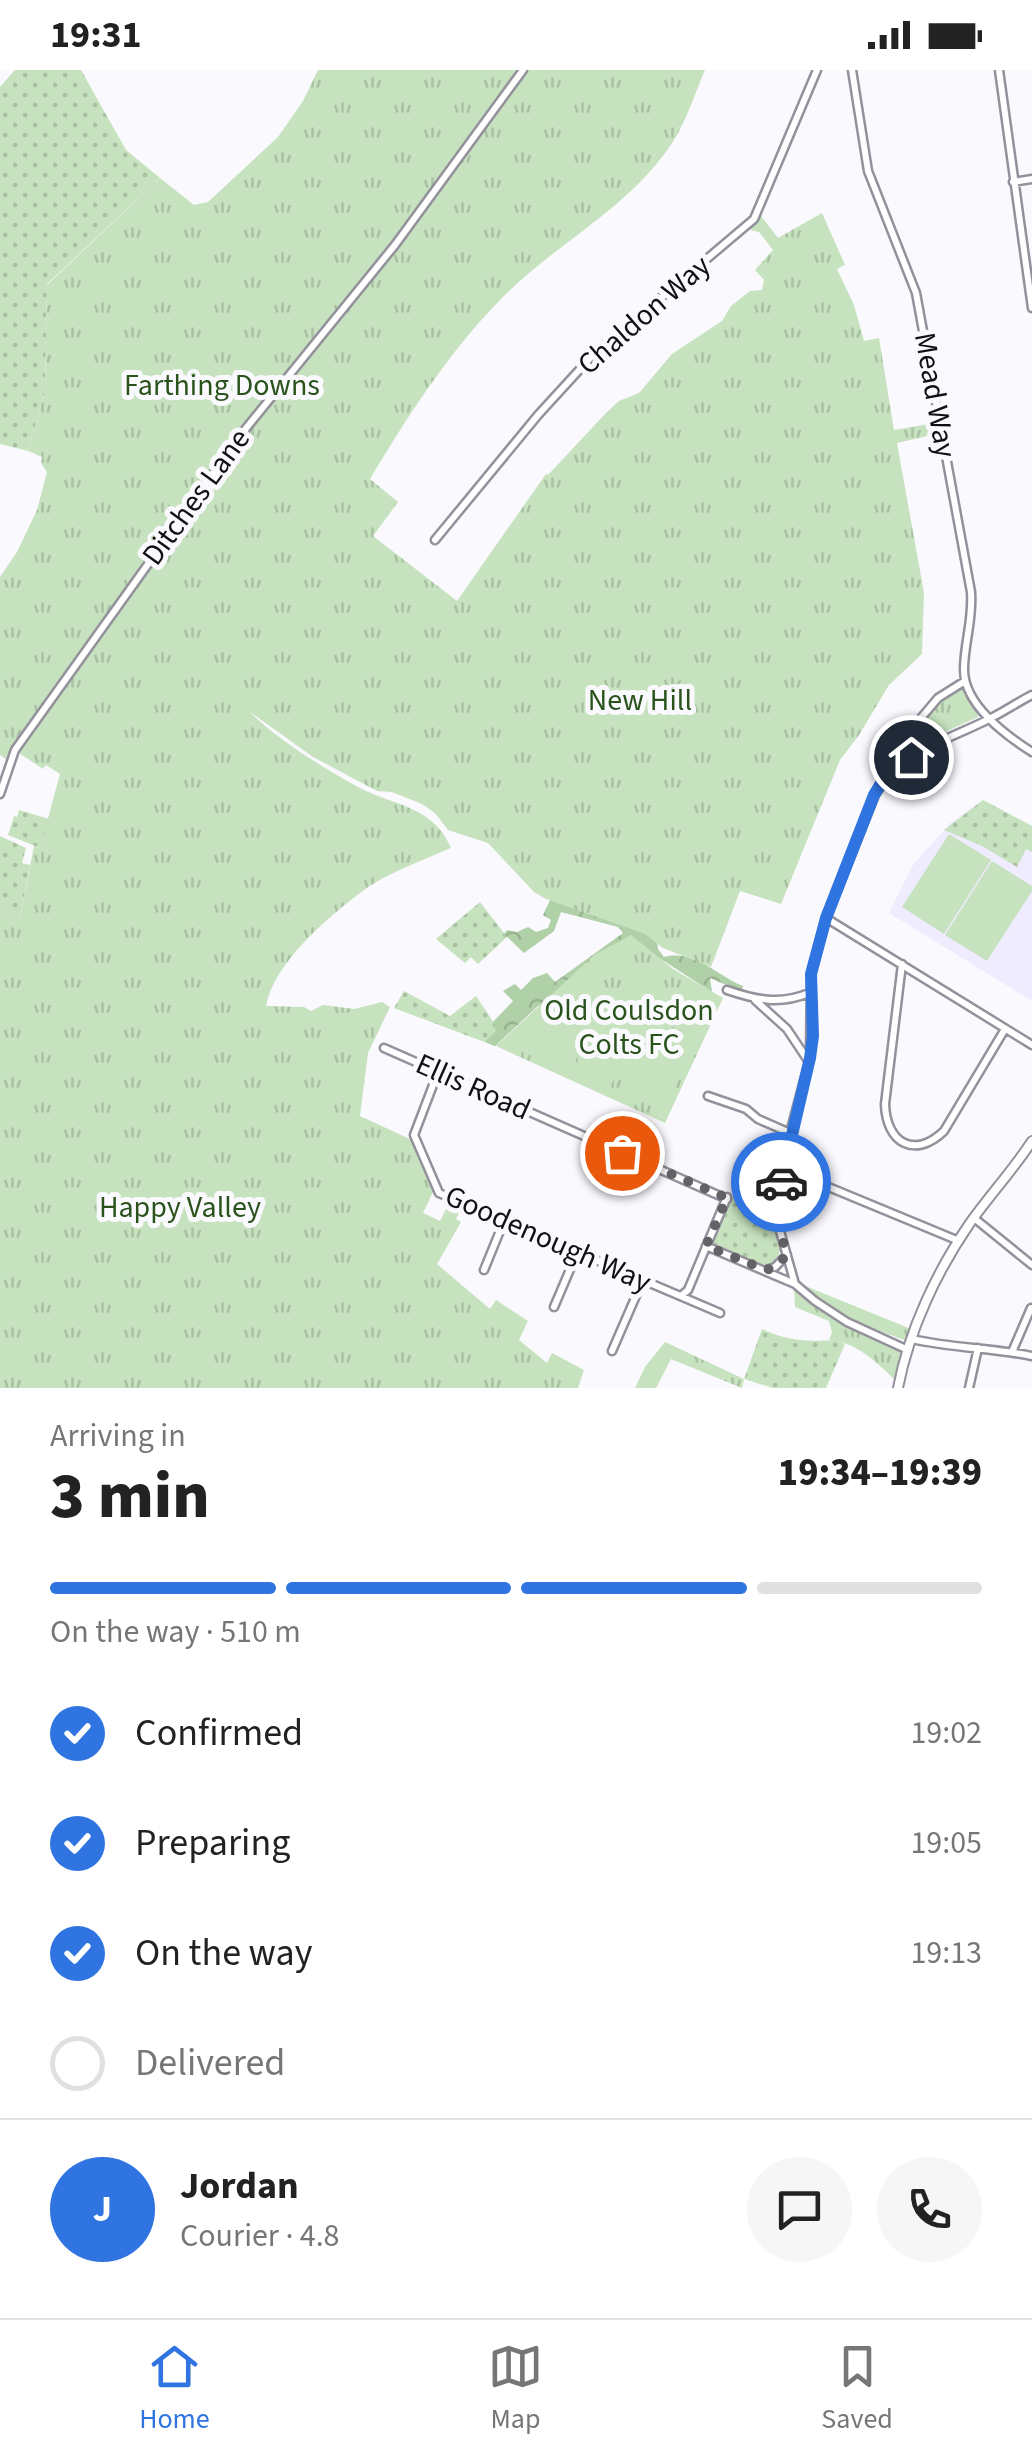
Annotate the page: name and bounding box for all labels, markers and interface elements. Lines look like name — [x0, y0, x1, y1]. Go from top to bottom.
text: 19:31 — [50, 8, 142, 62]
street label: Chaldon Way — [568, 245, 720, 385]
street label: Mead Way — [903, 329, 967, 461]
park label: Farthing Downs — [124, 364, 320, 407]
street label: Ditches Lane — [132, 420, 260, 574]
park label: New Hill — [588, 679, 692, 722]
pin — [869, 715, 954, 800]
icon: home — [884, 730, 939, 785]
park label: Old Coulsdon Colts FC — [544, 989, 714, 1066]
street label: Ellis Road — [409, 1043, 537, 1131]
pin — [580, 1111, 665, 1196]
icon: bag — [595, 1126, 650, 1181]
courier — [731, 1132, 831, 1232]
icon: car — [754, 1155, 809, 1210]
street label: Goodenough Way — [438, 1174, 658, 1304]
park label: Happy Valley — [99, 1186, 261, 1229]
text: Arriving in — [50, 1413, 186, 1459]
text: 19:34–19:39 — [778, 1446, 982, 1500]
text: 3 min — [50, 1450, 210, 1543]
text: On the way · 510 m — [50, 1609, 301, 1655]
icon: check — [50, 1706, 105, 1761]
text: Confirmed — [135, 1706, 303, 1760]
text: 19:02 — [910, 1710, 982, 1756]
icon: check — [50, 1816, 105, 1871]
text: Preparing — [135, 1816, 290, 1870]
text: 19:05 — [910, 1820, 982, 1866]
icon: check — [50, 1926, 105, 1981]
text: On the way — [135, 1926, 312, 1980]
text: 19:13 — [910, 1930, 982, 1976]
text: Delivered — [135, 2036, 285, 2090]
button: chat — [747, 2157, 852, 2262]
button: phone — [877, 2157, 982, 2262]
text: Jordan — [180, 2159, 299, 2213]
text: J — [93, 2182, 112, 2236]
text: Courier · 4.8 — [180, 2213, 340, 2259]
tab: Home — [139, 2339, 210, 2439]
tab: Map — [488, 2339, 543, 2439]
tab: Saved — [821, 2339, 893, 2439]

